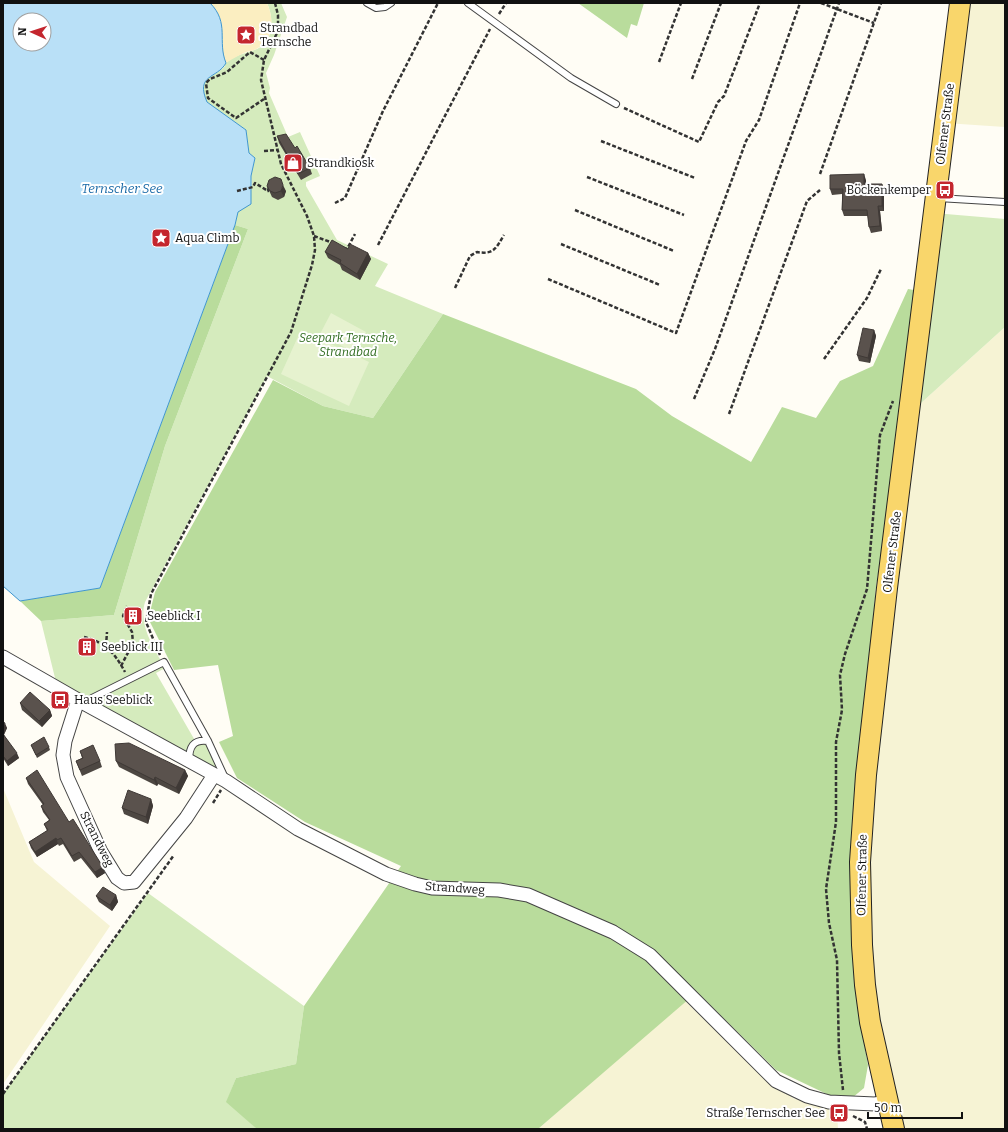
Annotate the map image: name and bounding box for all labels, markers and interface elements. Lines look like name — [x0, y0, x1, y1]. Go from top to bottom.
north arrow — [12, 12, 52, 52]
place label: Strandbad Ternsche — [260, 21, 318, 49]
place icon: Strandbad Ternsche — [235, 24, 257, 46]
text: N — [16, 26, 29, 36]
street label: Olfener Straße — [933, 82, 957, 166]
shop icon: Strandkiosk — [282, 152, 304, 174]
place label: Strandkiosk — [307, 156, 374, 170]
bus stop icon: Böckenkemper — [934, 179, 956, 201]
water label: Ternscher See — [81, 181, 163, 196]
place label: Böckenkemper — [847, 183, 932, 197]
place icon: Aqua Climb — [150, 227, 172, 249]
place label: Aqua Climb — [175, 231, 239, 245]
park label: Seepark Ternsche, Strandbad — [299, 331, 397, 359]
street label: Olfener Straße — [880, 510, 904, 594]
building icon: Seeblick I — [122, 605, 144, 627]
place label: Seeblick I — [147, 609, 201, 623]
building icon: Seeblick III — [76, 636, 98, 658]
place label: Seeblick III — [101, 640, 163, 654]
bus stop icon: Haus Seeblick — [49, 689, 71, 711]
place label: Haus Seeblick — [74, 693, 153, 707]
street label: Strandweg — [77, 809, 117, 869]
street label: Olfener Straße — [854, 834, 870, 916]
street label: Strandweg — [425, 879, 486, 897]
scale bar — [868, 1094, 962, 1120]
text: 50 m — [874, 1101, 903, 1115]
bus stop icon: Straße Ternscher See — [828, 1102, 850, 1124]
place label: Straße Ternscher See — [706, 1106, 825, 1120]

